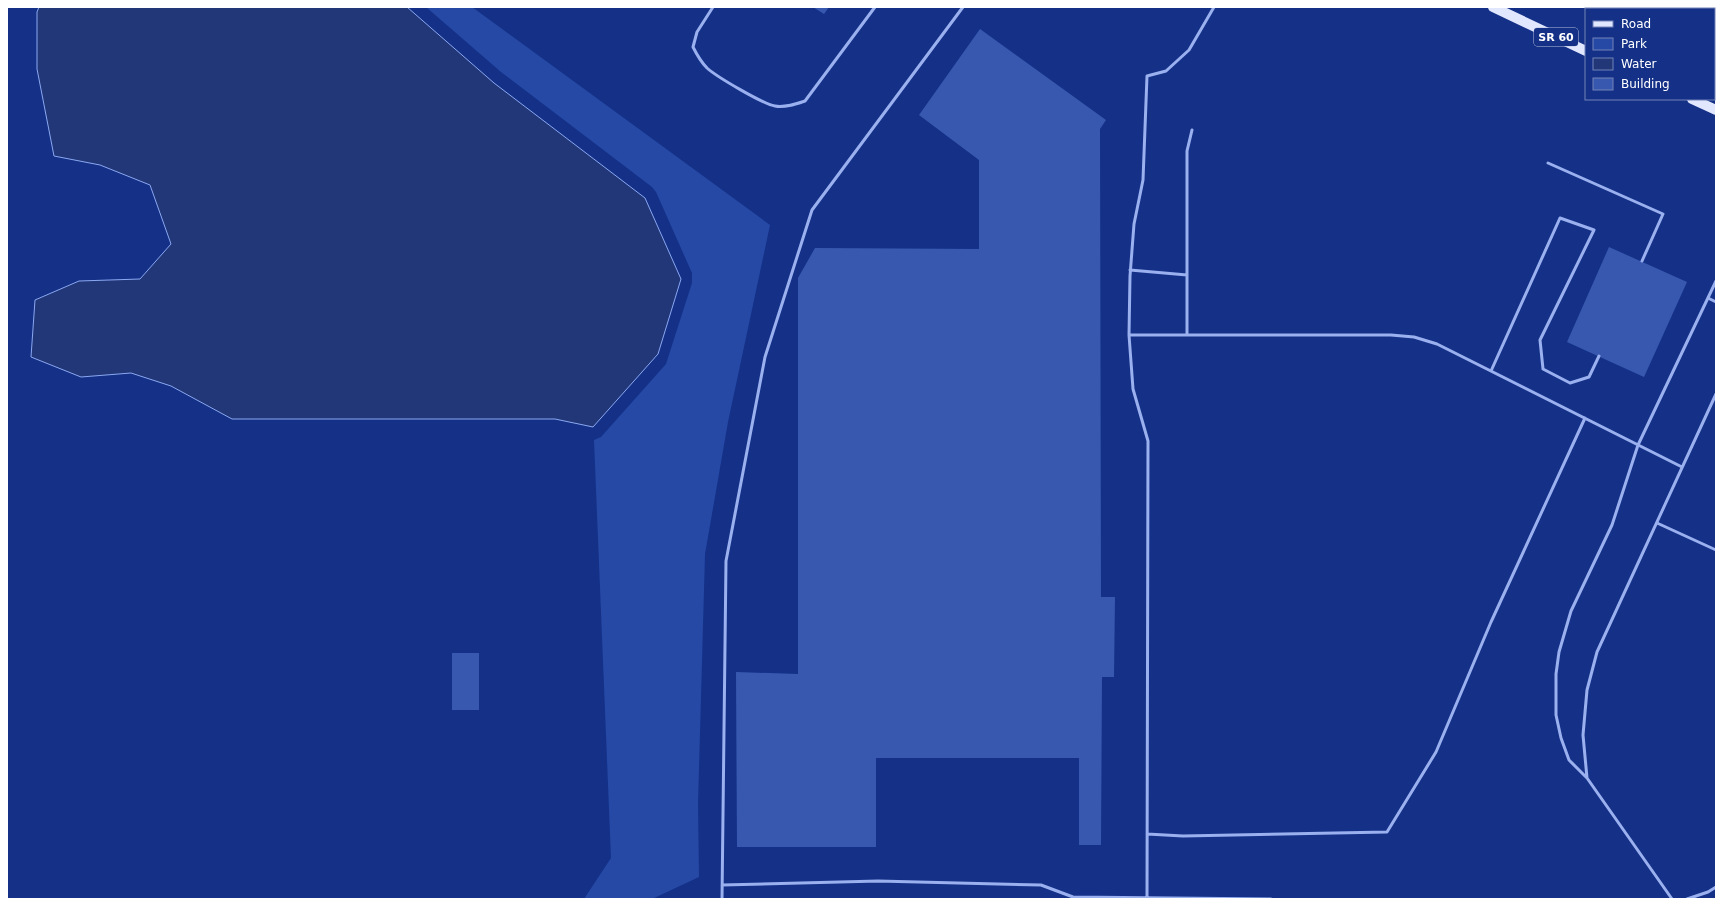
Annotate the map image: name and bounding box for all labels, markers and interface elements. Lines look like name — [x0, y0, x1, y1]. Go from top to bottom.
legend — [1585, 8, 1715, 100]
text: Road — [1621, 17, 1651, 31]
road number: SR 60 — [1534, 28, 1578, 46]
text: Park — [1621, 37, 1647, 51]
text: Water — [1621, 57, 1657, 71]
text: Building — [1621, 77, 1670, 91]

